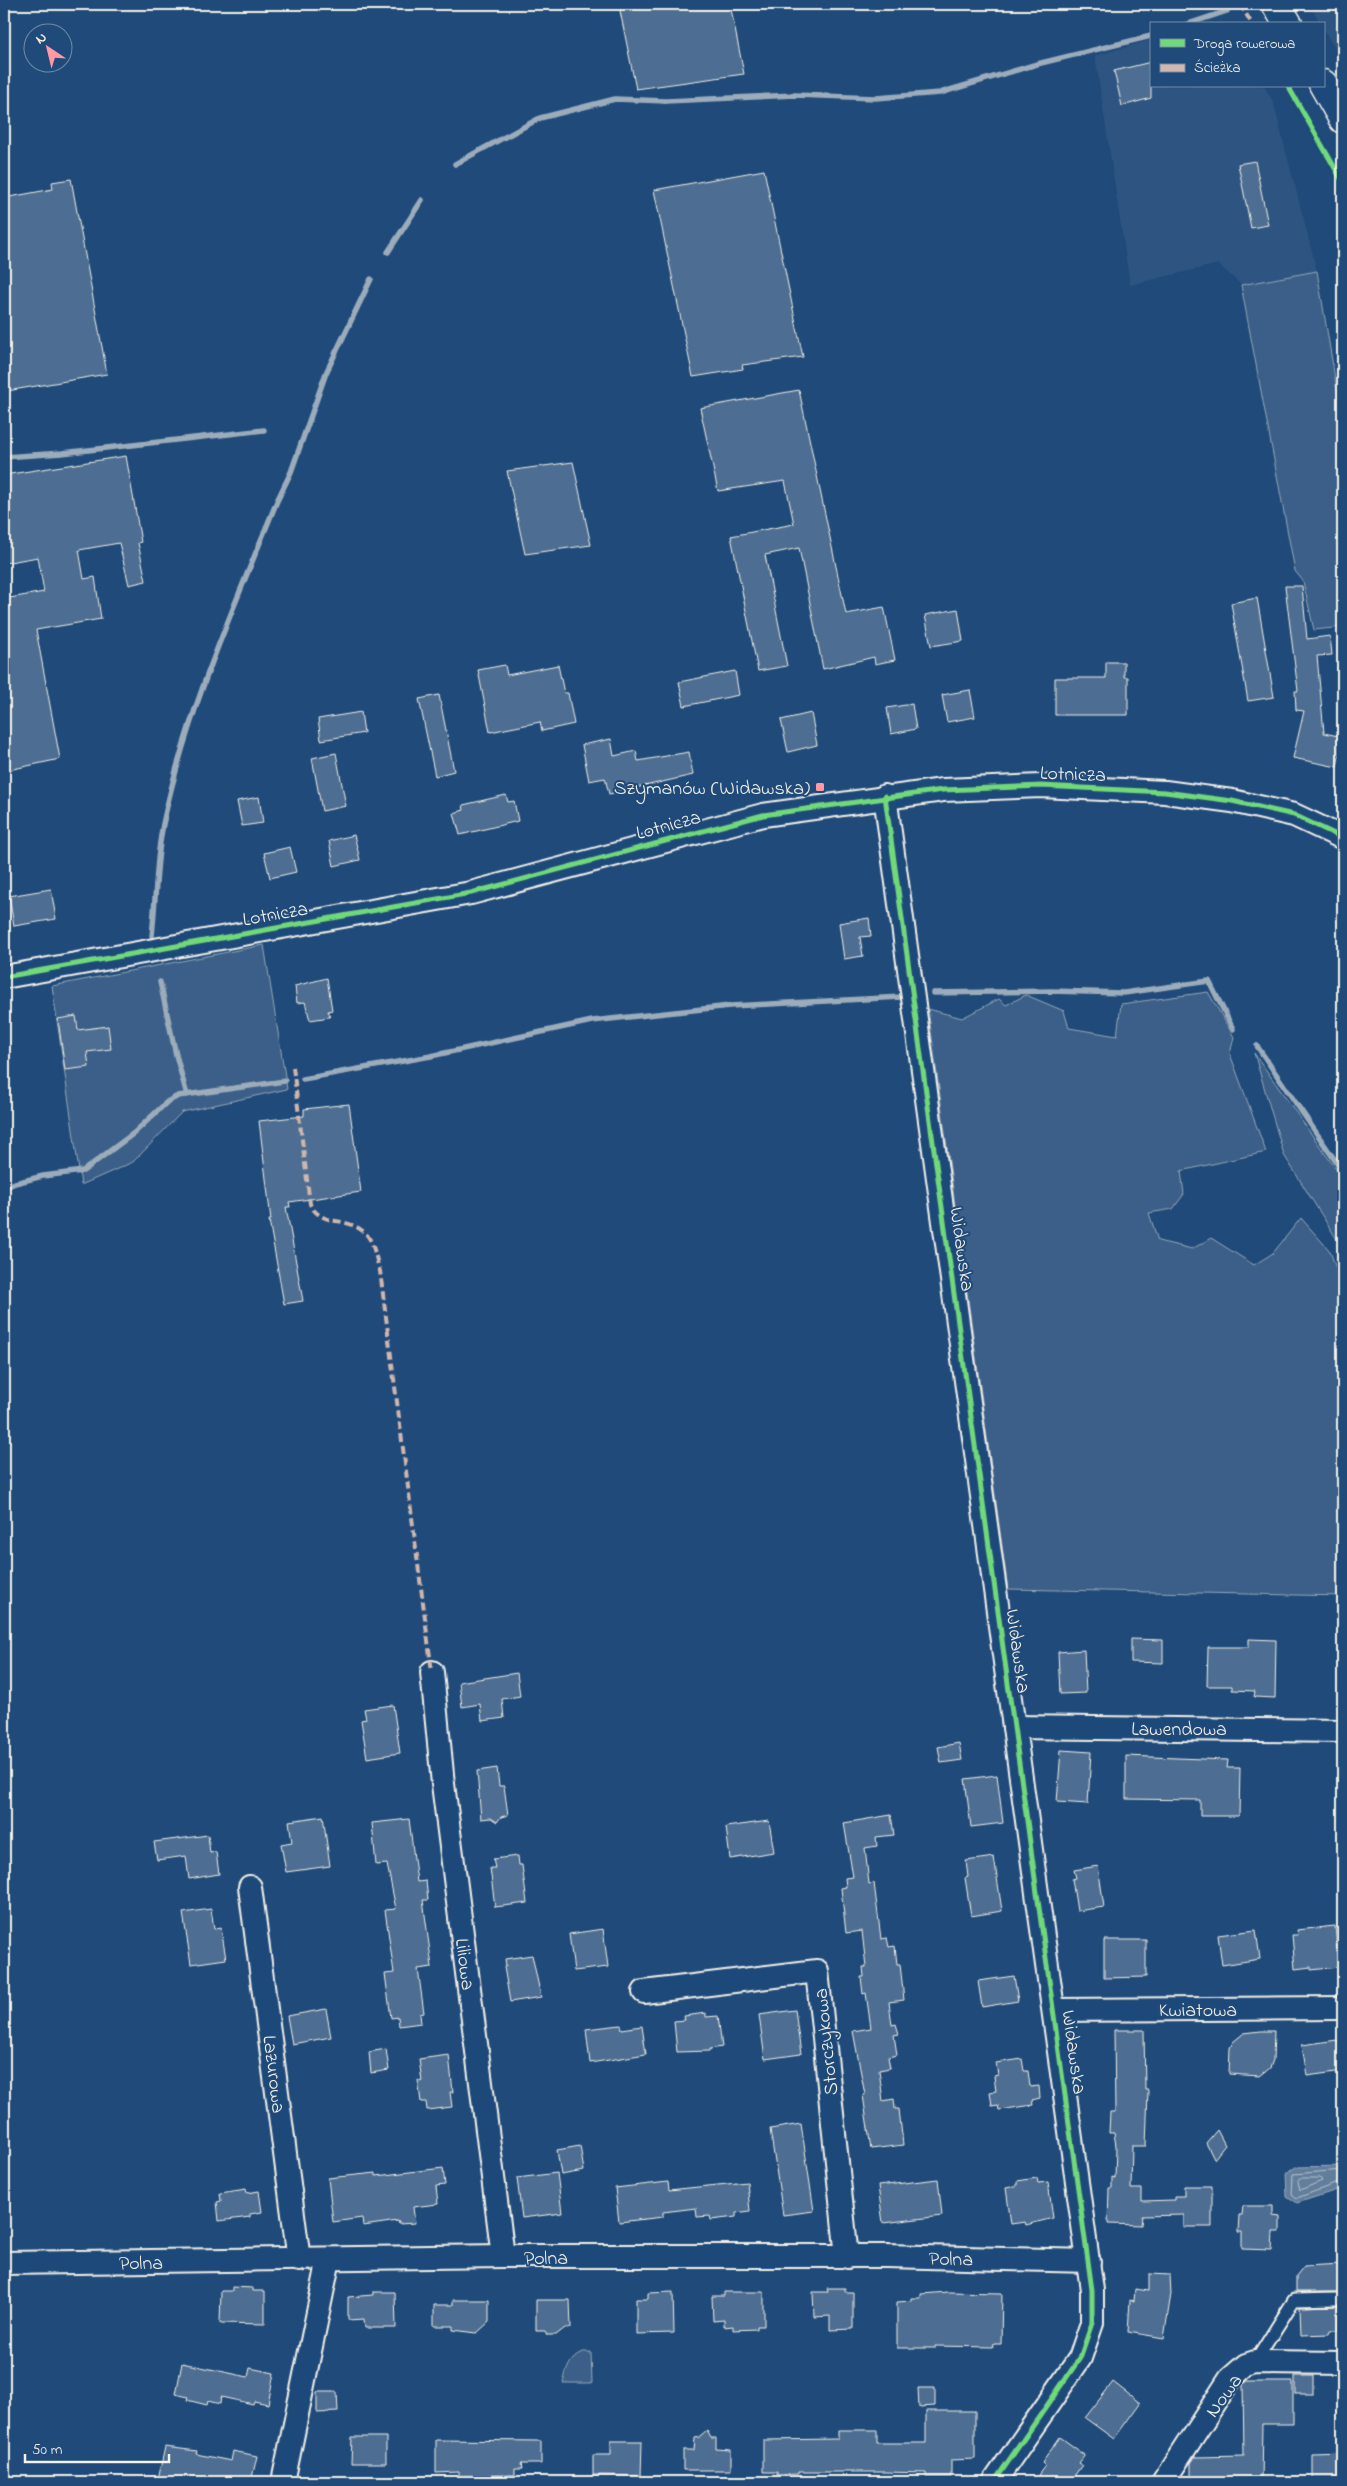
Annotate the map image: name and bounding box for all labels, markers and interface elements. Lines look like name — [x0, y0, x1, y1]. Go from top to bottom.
north arrow — [22, 22, 72, 72]
legend — [1150, 22, 1324, 88]
text: N — [32, 27, 51, 50]
text: Droga rowerowa — [1193, 33, 1295, 56]
text: Ścieżka — [1194, 57, 1241, 79]
street label: Lotnicza — [1039, 760, 1106, 791]
place label: Szymanów (Widawska) — [614, 775, 810, 804]
marker: Szymanów (Widawska) — [814, 781, 826, 793]
street label: Lotnicza — [633, 804, 704, 849]
street label: Lotnicza — [240, 895, 310, 935]
street label: Widawska — [940, 1205, 981, 1293]
street label: Widawska — [996, 1607, 1037, 1695]
street label: Lawendowa — [1131, 1716, 1227, 1745]
street label: Liliowa — [446, 1937, 481, 1992]
street label: Storczykowa — [807, 1987, 848, 2097]
street label: Kwiatowa — [1159, 1997, 1237, 2026]
street label: Widawska — [1052, 2008, 1093, 2096]
street label: Lazurowa — [253, 2034, 292, 2115]
street label: Polna — [524, 2245, 568, 2274]
street label: Polna — [929, 2246, 973, 2275]
street label: Polna — [119, 2250, 163, 2279]
street label: Nowa — [1199, 2369, 1251, 2424]
scale bar — [25, 2431, 169, 2463]
text: 50 m — [32, 2439, 63, 2461]

